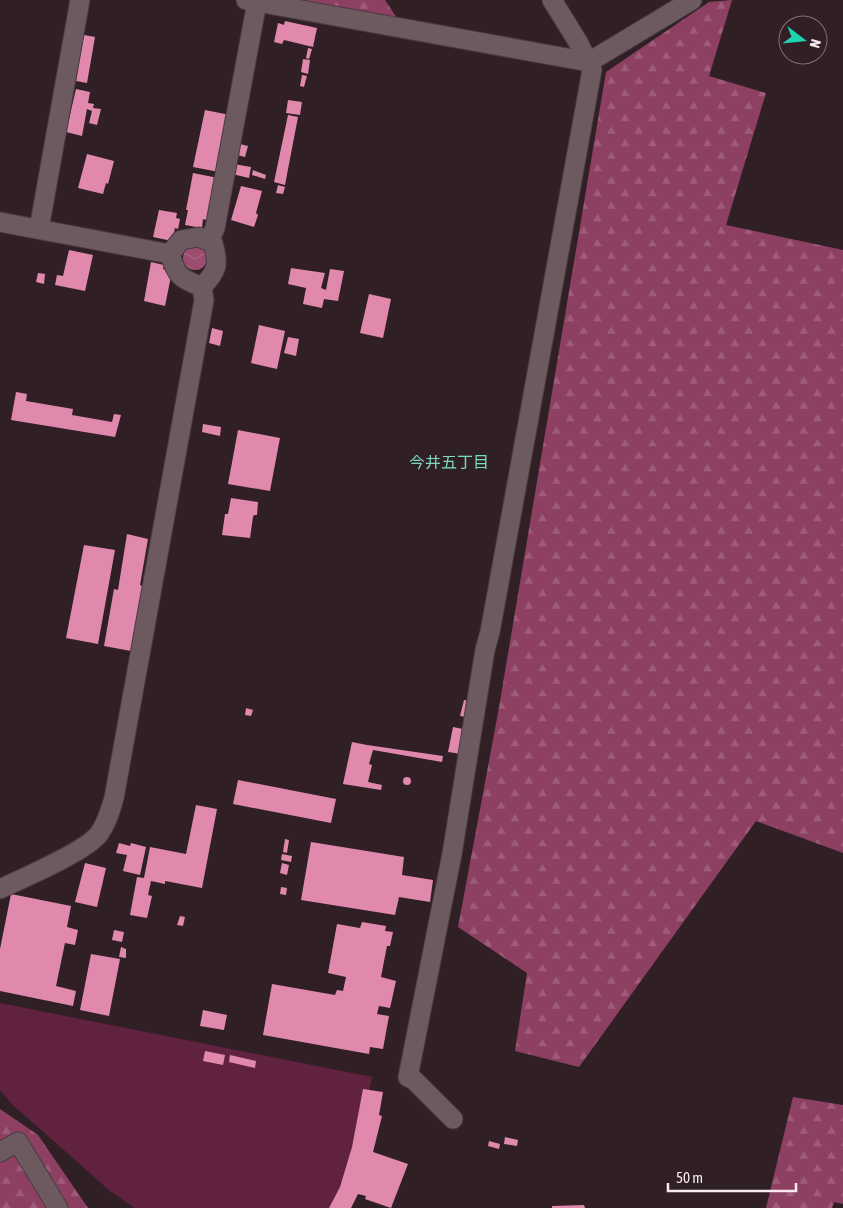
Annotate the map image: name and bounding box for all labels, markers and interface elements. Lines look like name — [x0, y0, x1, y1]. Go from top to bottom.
north arrow — [778, 15, 828, 65]
text: N — [807, 37, 824, 50]
district label: 今井五丁目 — [409, 453, 489, 471]
scale bar — [668, 1160, 796, 1192]
text: 50 m — [676, 1169, 703, 1186]

